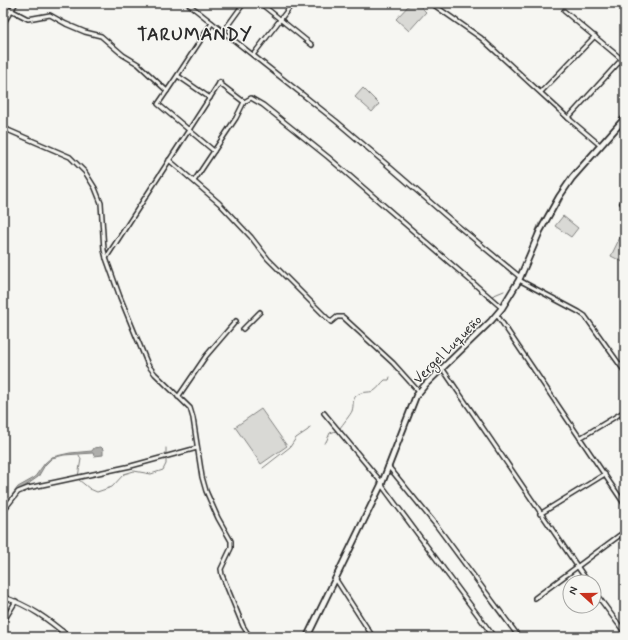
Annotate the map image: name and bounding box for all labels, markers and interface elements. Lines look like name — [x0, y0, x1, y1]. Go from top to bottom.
district label: TARUMANDY — [137, 23, 253, 47]
street label: Vergel Luqueño — [409, 311, 487, 389]
north arrow — [562, 574, 602, 614]
text: N — [566, 585, 581, 597]

